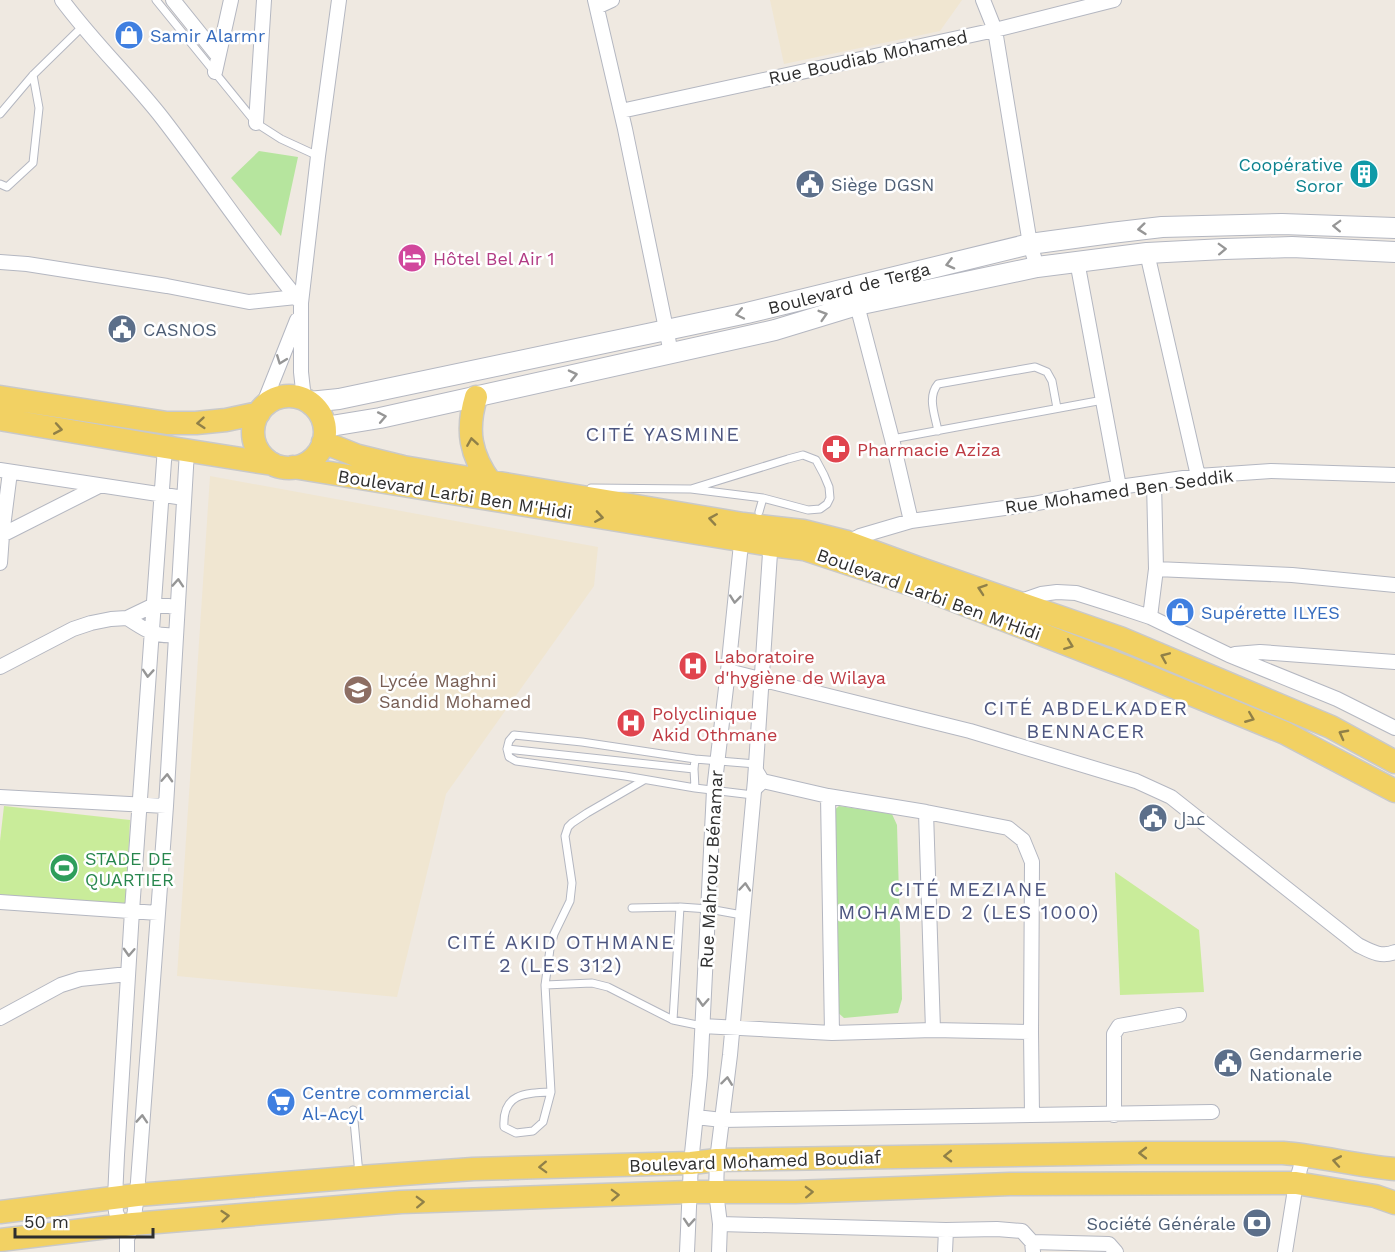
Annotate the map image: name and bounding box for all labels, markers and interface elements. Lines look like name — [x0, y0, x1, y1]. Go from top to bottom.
shop icon: Samir Alarmr — [113, 19, 145, 51]
place label: Samir Alarmr — [150, 25, 265, 46]
street label: Rue Boudiab Mohamed — [767, 26, 969, 88]
place label: Coopérative Soror — [1238, 154, 1343, 196]
building icon: Coopérative Soror — [1348, 158, 1380, 190]
public building icon: Siège DGSN — [794, 168, 826, 200]
place label: Siège DGSN — [831, 174, 934, 195]
one-way arrow — [1332, 220, 1341, 232]
one-way arrow — [1137, 222, 1146, 235]
hotel icon: Hôtel Bel Air 1 — [396, 242, 428, 274]
one-way arrow — [1217, 243, 1226, 255]
place label: Hôtel Bel Air 1 — [433, 248, 554, 269]
one-way arrow — [945, 256, 955, 269]
street label: Boulevard de Terga — [766, 258, 932, 318]
one-way arrow — [735, 307, 745, 320]
one-way arrow — [817, 310, 828, 322]
public building icon: CASNOS — [106, 313, 138, 345]
place label: CASNOS — [143, 319, 217, 340]
one-way arrow — [275, 354, 288, 365]
one-way arrow — [567, 369, 577, 382]
one-way arrow — [377, 411, 387, 424]
one-way arrow — [197, 416, 206, 429]
one-way arrow — [52, 422, 62, 435]
district label: CITÉ YASMINE — [586, 422, 740, 446]
pharmacy icon: Pharmacie Aziza — [820, 433, 852, 465]
one-way arrow — [467, 437, 479, 446]
place label: Pharmacie Aziza — [857, 439, 1001, 460]
street label: Boulevard Larbi Ben M'Hidi — [336, 465, 574, 523]
street label: Rue Mohamed Ben Seddik — [1003, 465, 1235, 517]
one-way arrow — [594, 510, 604, 523]
one-way arrow — [708, 513, 718, 526]
street label: Boulevard Larbi Ben M'Hidi — [814, 544, 1044, 644]
one-way arrow — [172, 579, 185, 588]
one-way arrow — [977, 584, 988, 597]
one-way arrow — [729, 594, 742, 603]
shop icon: Supérette ILYES — [1164, 596, 1196, 628]
place label: Supérette ILYES — [1201, 602, 1340, 623]
one-way arrow — [1063, 638, 1074, 650]
place label: Laboratoire d'hygiène de Wilaya — [714, 646, 886, 688]
hospital icon: Laboratoire d'hygiène de Wilaya — [677, 650, 709, 682]
one-way arrow — [1160, 652, 1171, 664]
one-way arrow — [142, 669, 155, 678]
place label: Lycée Maghni Sandid Mohamed — [379, 670, 531, 712]
school or university icon: Lycée Maghni Sandid Mohamed — [342, 674, 374, 706]
district label: CITÉ ABDELKADER BENNACER — [983, 696, 1189, 743]
place label: Polyclinique Akid Othmane — [652, 703, 777, 745]
hospital icon: Polyclinique Akid Othmane — [615, 707, 647, 739]
one-way arrow — [1243, 711, 1254, 723]
one-way arrow — [1339, 730, 1350, 741]
street label: Rue Mahrouz Bénamar — [695, 769, 727, 969]
one-way arrow — [161, 773, 174, 782]
public building icon: عدل — [1137, 802, 1169, 834]
place label: عدل — [1174, 808, 1206, 830]
place label: STADE DE QUARTIER — [85, 848, 174, 890]
sports icon: STADE DE QUARTIER — [48, 852, 80, 884]
district label: CITÉ MEZIANE MOHAMED 2 (LES 1000) — [838, 877, 1100, 924]
one-way arrow — [738, 882, 751, 891]
district label: CITÉ AKID OTHMANE 2 (LES 312) — [447, 930, 675, 977]
one-way arrow — [123, 947, 136, 956]
one-way arrow — [697, 998, 710, 1007]
place label: Gendarmerie Nationale — [1249, 1043, 1362, 1085]
public building icon: Gendarmerie Nationale — [1212, 1047, 1244, 1079]
one-way arrow — [720, 1076, 733, 1086]
place label: Centre commercial Al-Acyl — [302, 1082, 471, 1124]
supermarket icon: Centre commercial Al-Acyl — [265, 1086, 297, 1118]
one-way arrow — [136, 1114, 149, 1123]
street label: Boulevard Mohamed Boudiaf — [629, 1146, 881, 1176]
one-way arrow — [1138, 1147, 1147, 1159]
one-way arrow — [943, 1150, 952, 1162]
one-way arrow — [1333, 1155, 1343, 1168]
one-way arrow — [539, 1161, 548, 1173]
one-way arrow — [805, 1185, 814, 1198]
one-way arrow — [610, 1188, 619, 1201]
one-way arrow — [415, 1195, 424, 1208]
scale bar — [15, 1201, 153, 1239]
bank icon: Société Générale — [1241, 1207, 1273, 1239]
one-way arrow — [221, 1210, 230, 1223]
text: 50 m — [24, 1211, 69, 1232]
place label: Société Générale — [1086, 1213, 1236, 1234]
one-way arrow — [682, 1218, 695, 1227]

